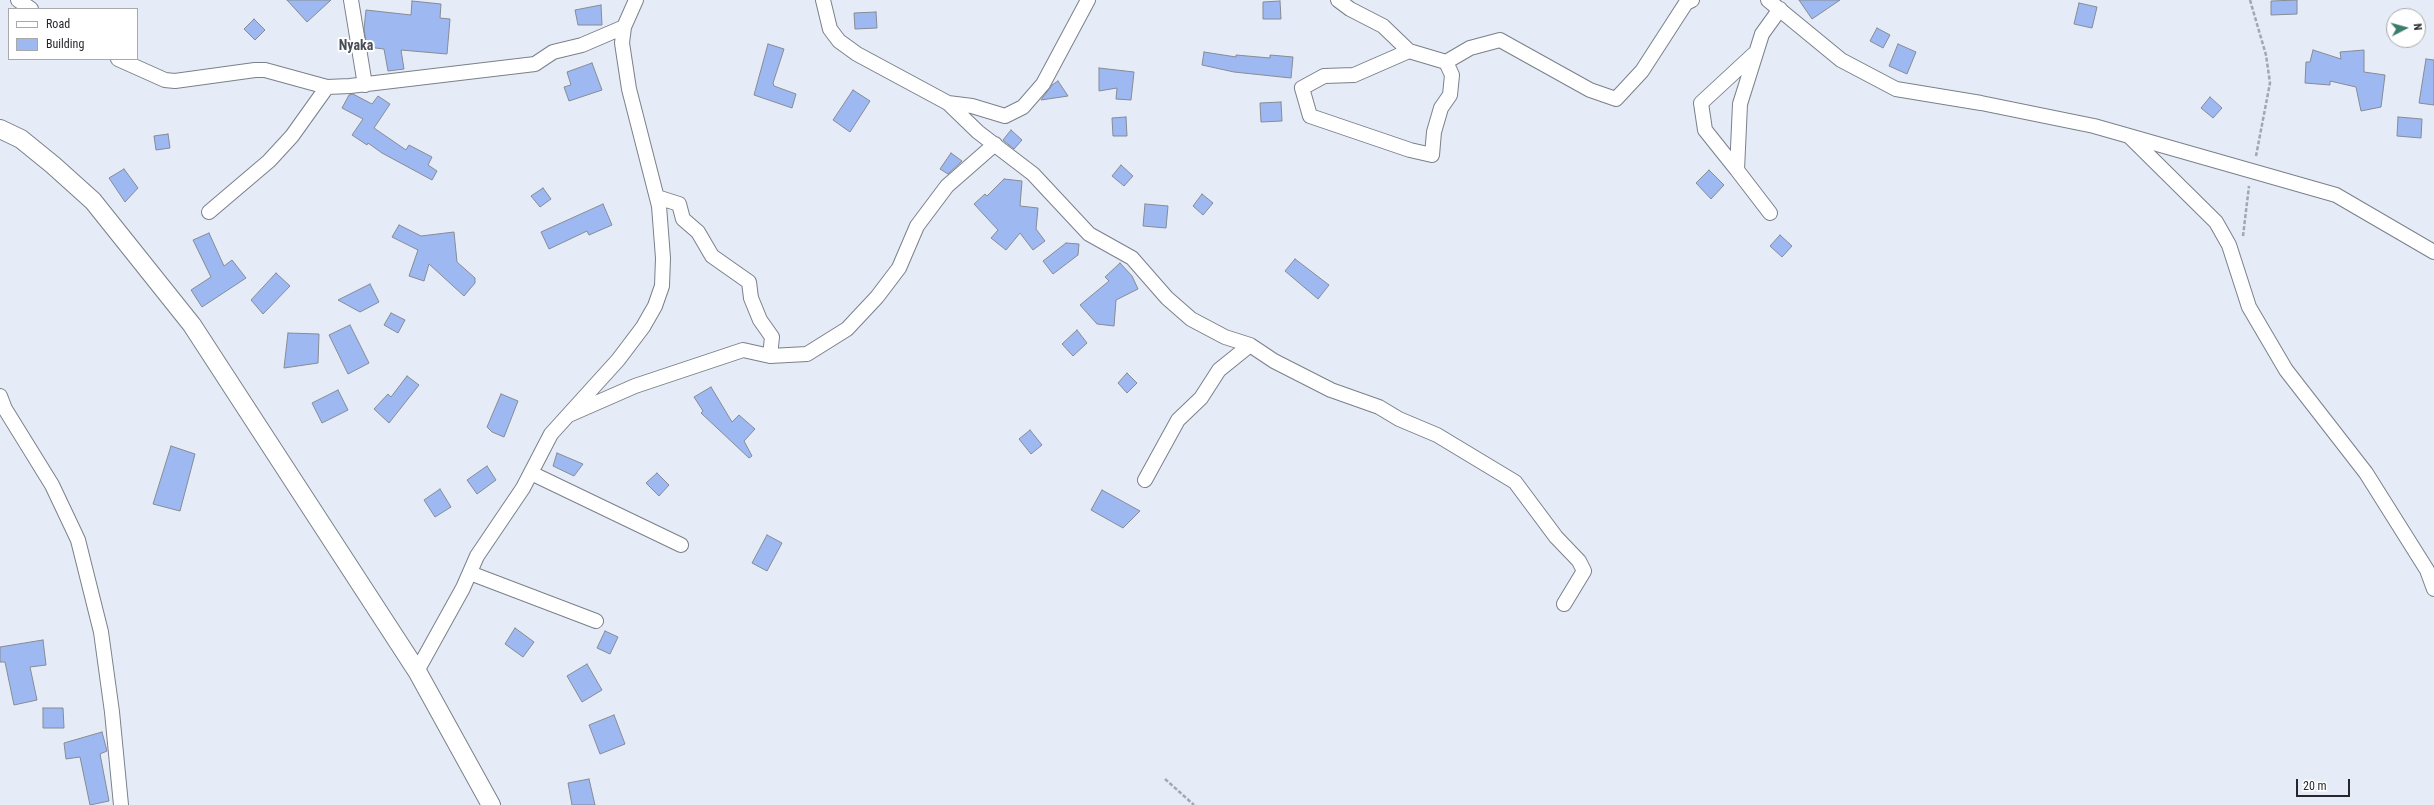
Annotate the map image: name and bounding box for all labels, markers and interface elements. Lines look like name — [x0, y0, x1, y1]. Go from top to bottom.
legend — [8, 8, 138, 60]
north arrow — [2386, 8, 2426, 48]
text: Road — [46, 17, 70, 31]
text: N — [2411, 23, 2424, 31]
text: Building — [46, 37, 84, 51]
district label: Nyaka — [339, 38, 373, 54]
scale bar — [2298, 771, 2352, 797]
text: 20 m — [2303, 779, 2327, 793]

